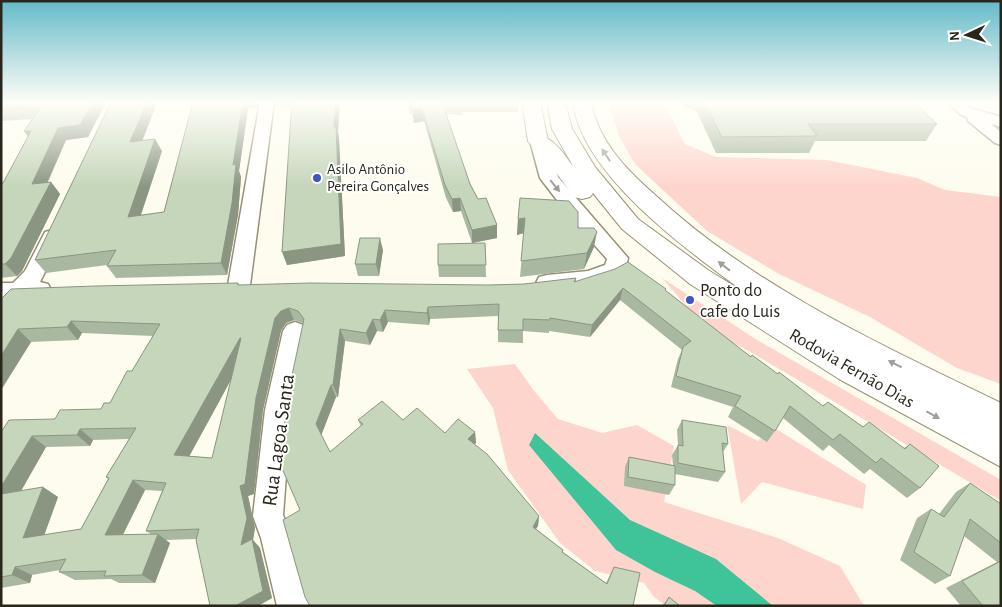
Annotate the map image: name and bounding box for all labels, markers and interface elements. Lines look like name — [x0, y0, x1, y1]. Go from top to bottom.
north arrow — [942, 10, 992, 60]
text: N — [948, 30, 962, 41]
one-way arrow — [602, 149, 611, 162]
place label: Asilo Antônio Pereira Gonçalves — [327, 162, 429, 194]
marker: Asilo Antônio Pereira Gonçalves — [311, 172, 323, 184]
one-way arrow — [549, 179, 560, 192]
one-way arrow — [718, 260, 731, 271]
place label: Ponto do cafe do Luis — [700, 282, 780, 321]
marker: Ponto do cafe do Luis — [684, 294, 696, 306]
street label: Rodovia Fernão Dias — [786, 326, 917, 412]
one-way arrow — [888, 360, 902, 369]
street label: Rua Lagoa Santa — [259, 372, 298, 508]
one-way arrow — [927, 410, 940, 419]

